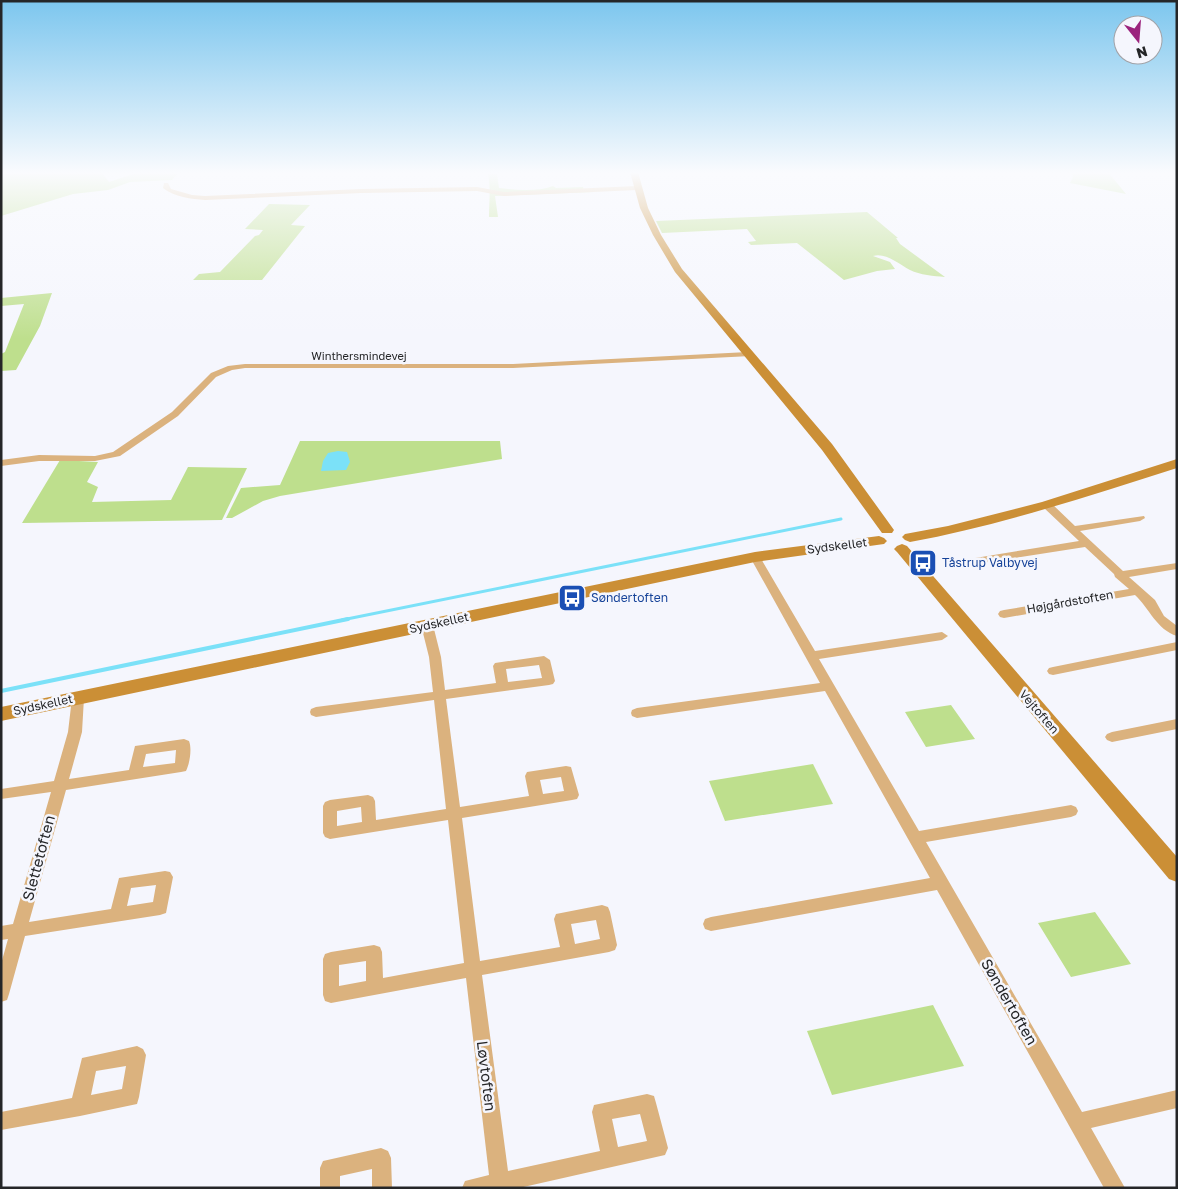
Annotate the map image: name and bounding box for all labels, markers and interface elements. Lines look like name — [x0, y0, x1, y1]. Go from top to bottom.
north arrow — [1113, 15, 1163, 65]
text: N — [1134, 43, 1150, 63]
street label: Winthersmindevej — [311, 349, 407, 362]
street label: Sydskellet — [806, 534, 868, 557]
bus stop icon: Tåstrup Valbyvej — [908, 548, 938, 578]
place label: Tåstrup Valbyvej — [942, 555, 1038, 570]
bus stop icon: Søndertoften — [557, 583, 587, 613]
street label: Højgårdstoften — [1026, 587, 1114, 616]
place label: Søndertoften — [591, 590, 668, 605]
street label: Sydskellet — [408, 609, 470, 636]
street label: Vejtoften — [1016, 687, 1062, 737]
street label: Sydskellet — [12, 691, 74, 718]
street label: Slettetoften — [18, 813, 58, 903]
street label: Søndertoften — [978, 955, 1042, 1048]
street label: Løvtoften — [474, 1040, 500, 1112]

